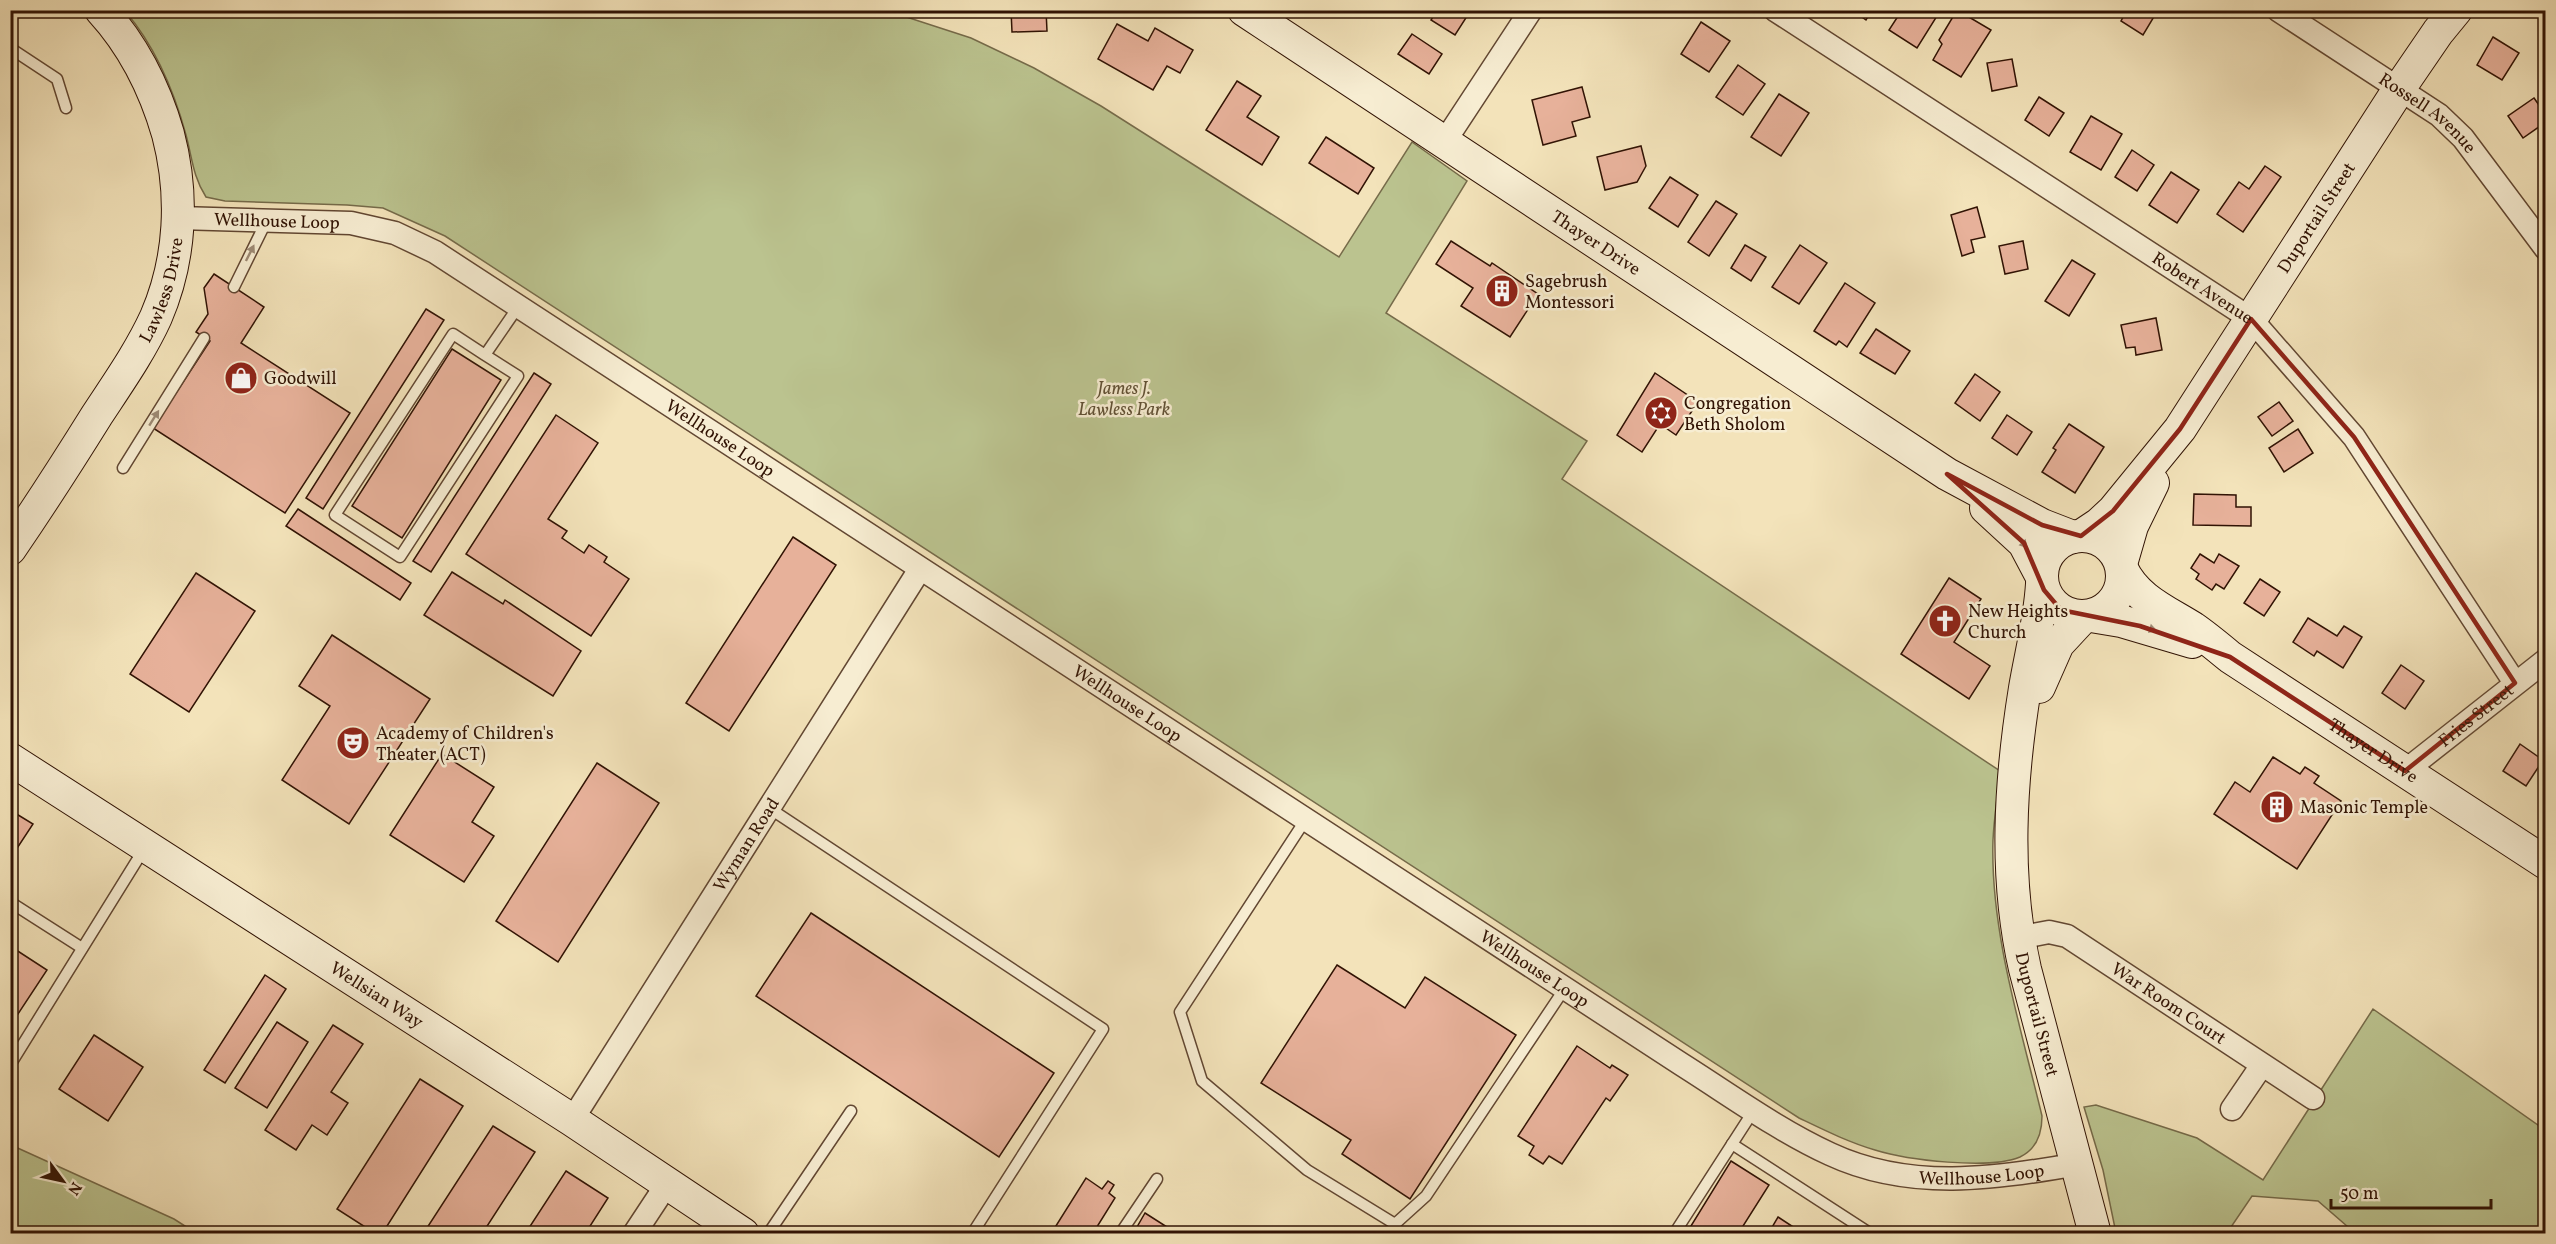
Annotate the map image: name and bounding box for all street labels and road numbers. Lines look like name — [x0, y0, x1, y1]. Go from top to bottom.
street label: Rossell Avenue — [2373, 68, 2481, 159]
street label: Duportail Street — [2272, 158, 2362, 279]
street label: Thayer Drive — [1546, 205, 1645, 282]
street label: Wellhouse Loop — [214, 208, 340, 237]
street label: Lawless Drive — [134, 236, 190, 348]
street label: Robert Avenue — [2146, 247, 2257, 331]
street label: Wellhouse Loop — [660, 394, 779, 484]
street label: Wellhouse Loop — [1067, 660, 1186, 749]
street label: Fries Street — [2434, 679, 2520, 754]
street label: Thayer Drive — [2323, 713, 2422, 790]
street label: Wyman Road — [708, 793, 786, 897]
street label: Wellhouse Loop — [1474, 925, 1593, 1015]
street label: Duportail Street — [2008, 950, 2064, 1080]
street label: Wellsian Way — [324, 957, 428, 1035]
street label: War Room Court — [2106, 957, 2230, 1051]
street label: Wellhouse Loop — [1918, 1159, 2046, 1193]

